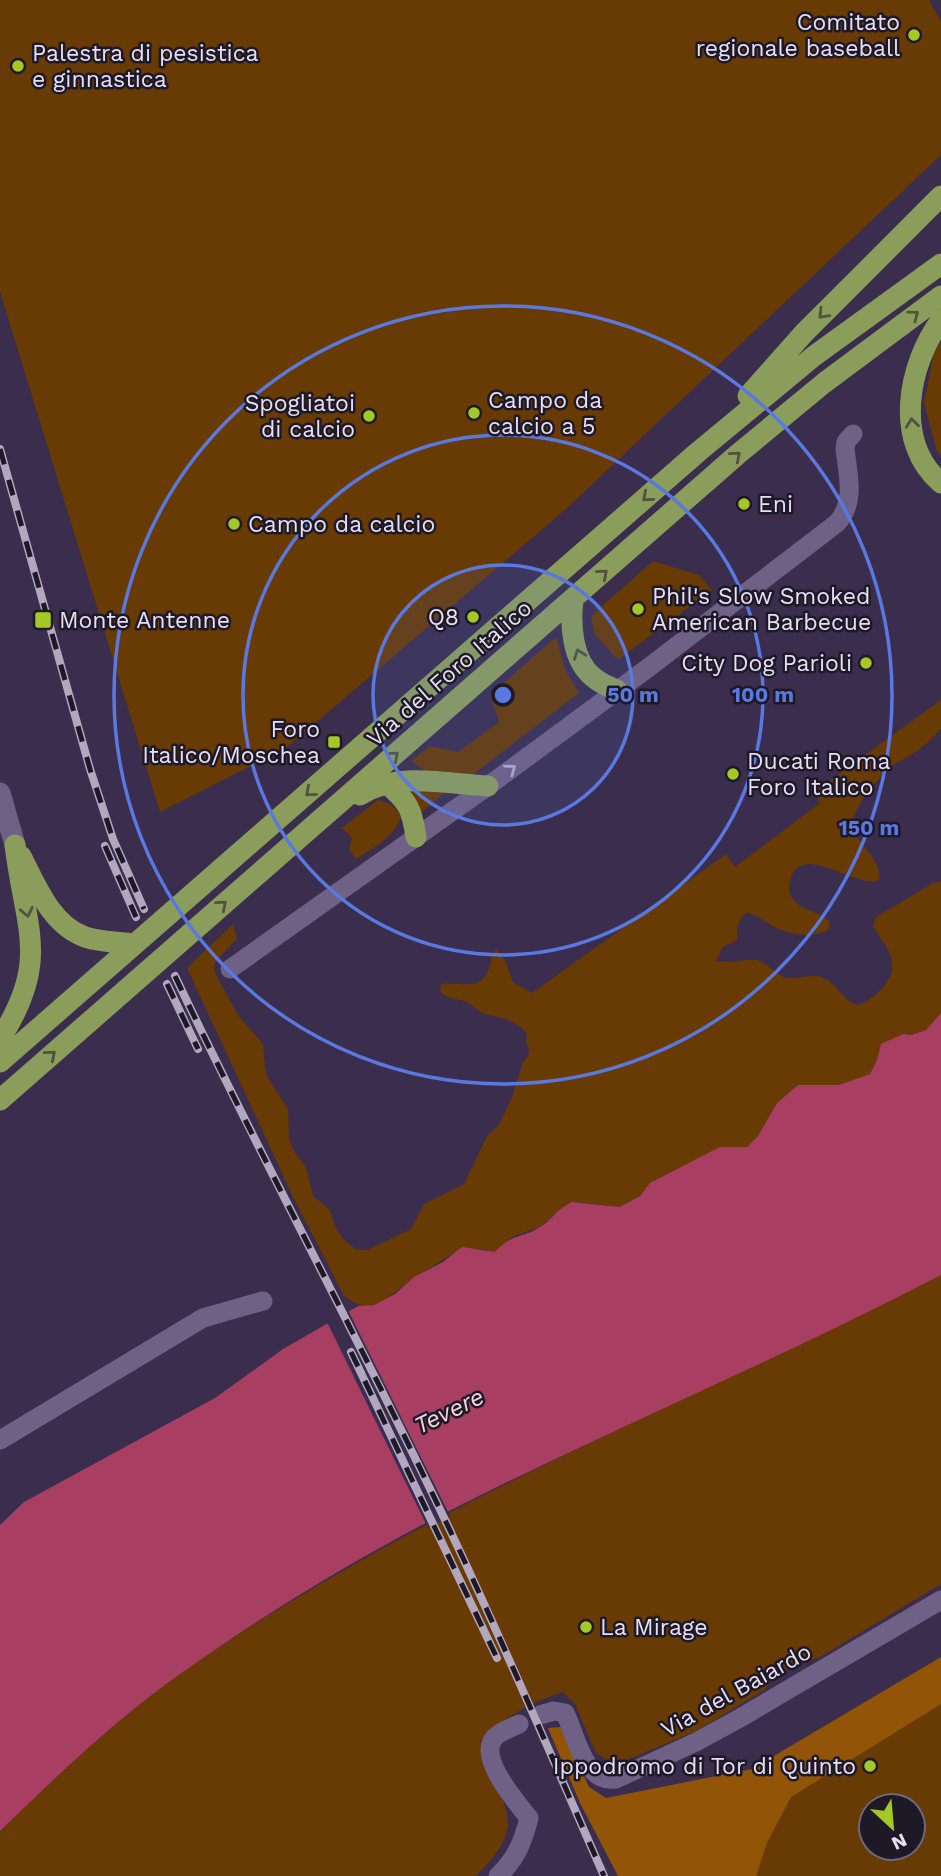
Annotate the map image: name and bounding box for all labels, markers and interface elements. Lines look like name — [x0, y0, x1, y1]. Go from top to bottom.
place label: Comitato regionale baseball — [696, 9, 900, 62]
marker: Comitato regionale baseball — [906, 27, 922, 43]
place label: Palestra di pesistica e ginnastica — [32, 40, 259, 93]
marker: Palestra di pesistica e ginnastica — [10, 58, 26, 74]
one-way arrow — [819, 305, 832, 318]
one-way arrow — [907, 310, 919, 323]
place label: Campo da calcio a 5 — [488, 387, 602, 440]
place label: Spogliatoi di calcio — [245, 390, 355, 443]
marker: Campo da calcio a 5 — [466, 405, 482, 421]
marker: Spogliatoi di calcio — [361, 408, 377, 424]
one-way arrow — [905, 417, 920, 429]
one-way arrow — [728, 452, 741, 464]
one-way arrow — [642, 489, 655, 501]
place label: Eni — [758, 491, 793, 518]
marker: Eni — [736, 496, 752, 512]
place label: Campo da calcio — [248, 511, 435, 538]
marker: Campo da calcio — [226, 516, 242, 532]
one-way arrow — [594, 570, 607, 582]
place label: Phil's Slow Smoked American Barbecue — [652, 583, 871, 636]
street label: Via del Foro Italico — [361, 594, 537, 752]
marker: Phil's Slow Smoked American Barbecue — [630, 601, 646, 617]
place label: Q8 — [428, 604, 459, 631]
place label: Monte Antenne — [59, 607, 230, 634]
marker: Q8 — [465, 609, 481, 625]
marker: Monte Antenne — [33, 610, 53, 630]
one-way arrow — [573, 649, 587, 661]
place label: City Dog Parioli — [681, 650, 852, 677]
marker: City Dog Parioli — [858, 655, 874, 671]
text: 50 m — [607, 682, 659, 707]
text: 100 m — [732, 682, 794, 707]
centre of rings — [491, 683, 515, 707]
place label: Foro Italico/Moschea — [142, 716, 320, 769]
marker: Foro Italico/Moschea — [326, 734, 342, 750]
place label: Ducati Roma Foro Italico — [747, 748, 890, 801]
one-way arrow — [386, 752, 399, 764]
one-way arrow — [503, 765, 516, 777]
marker: Ducati Roma Foro Italico — [725, 766, 741, 782]
one-way arrow — [305, 784, 318, 796]
text: 150 m — [839, 815, 899, 840]
one-way arrow — [214, 901, 227, 913]
one-way arrow — [18, 906, 33, 918]
one-way arrow — [43, 1051, 56, 1063]
water label: Tevere — [410, 1382, 488, 1440]
place label: La Mirage — [600, 1614, 707, 1641]
marker: La Mirage — [578, 1619, 594, 1635]
street label: Via del Baiardo — [656, 1638, 816, 1743]
place label: Ippodromo di Tor di Quinto — [553, 1753, 856, 1780]
marker: Ippodromo di Tor di Quinto — [862, 1758, 878, 1774]
north arrow — [857, 1792, 927, 1862]
text: N — [888, 1828, 911, 1855]

